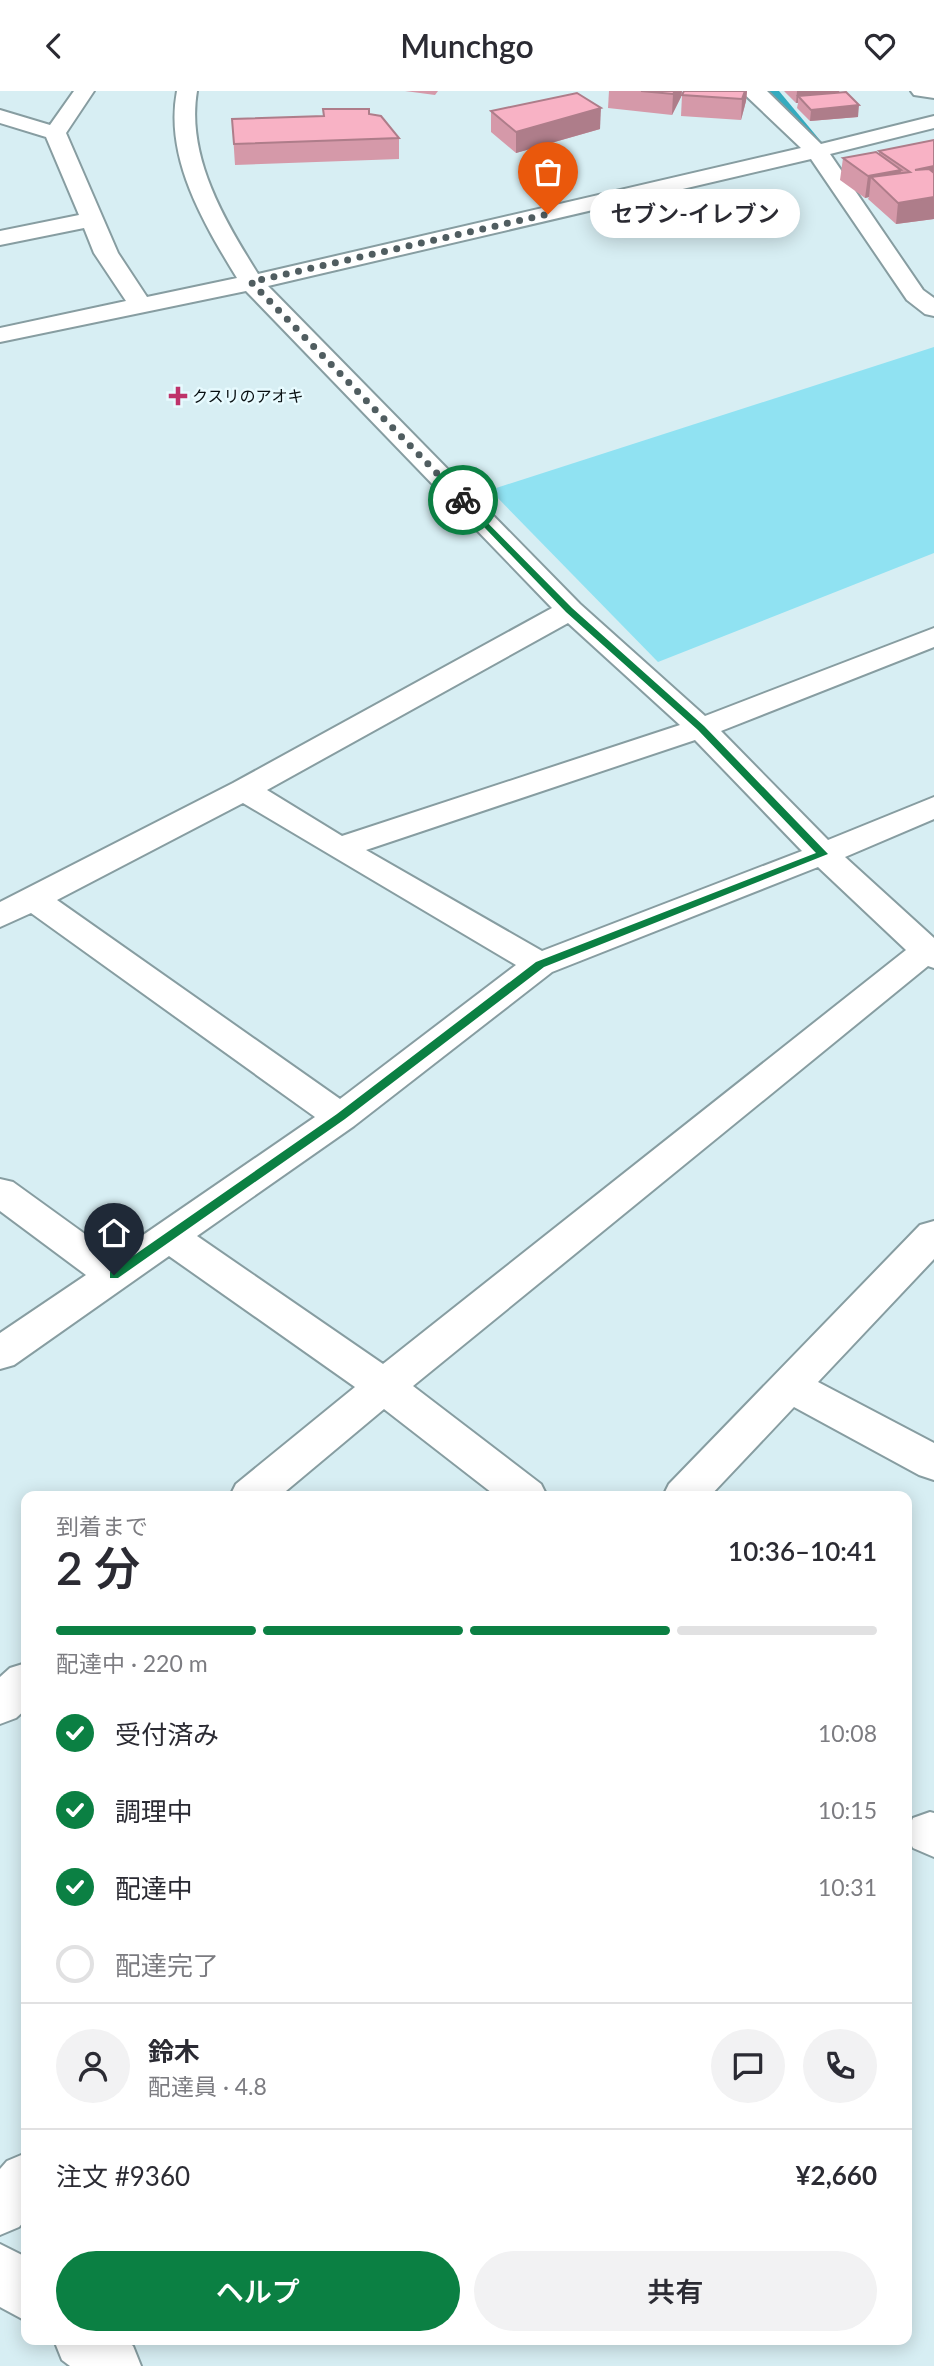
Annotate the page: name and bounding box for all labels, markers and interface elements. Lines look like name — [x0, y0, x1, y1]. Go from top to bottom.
text: Munchgo — [400, 26, 534, 65]
icon: back — [35, 27, 73, 65]
icon: heart — [861, 27, 899, 65]
pin — [518, 142, 578, 214]
icon: bag — [529, 153, 567, 191]
callout: セブン-イレブン — [590, 190, 800, 239]
text: セブン-イレブン — [610, 199, 780, 227]
place label: クスリのアオキ — [192, 386, 304, 405]
marker: クスリのアオキ — [170, 388, 186, 404]
courier — [428, 465, 498, 535]
icon: bike — [444, 481, 482, 519]
pin — [84, 1203, 144, 1275]
icon: home — [95, 1214, 133, 1252]
text: 到着まで — [56, 1512, 148, 1540]
text: 10:36–10:41 — [728, 1535, 877, 1567]
text: 2 分 — [56, 1540, 140, 1595]
text: 配達中 · 220 m — [56, 1649, 208, 1677]
icon: check — [56, 1714, 94, 1752]
text: 受付済み — [115, 1718, 219, 1750]
text: 10:08 — [818, 1719, 877, 1747]
icon: check — [56, 1791, 94, 1829]
text: 調理中 — [115, 1795, 193, 1827]
text: 10:15 — [818, 1796, 877, 1824]
icon: check — [56, 1868, 94, 1906]
text: 配達中 — [115, 1872, 193, 1904]
text: 10:31 — [818, 1873, 877, 1901]
text: 配達完了 — [115, 1949, 219, 1981]
button: person — [56, 2029, 130, 2103]
button: chat — [711, 2029, 785, 2103]
button: phone — [803, 2029, 877, 2103]
text: 鈴木 — [148, 2035, 200, 2067]
text: 配達員 · 4.8 — [148, 2072, 267, 2100]
text: ¥2,660 — [796, 2159, 877, 2191]
text: 注文 #9360 — [56, 2160, 190, 2192]
button: ヘルプ — [56, 2251, 460, 2331]
button: 共有 — [474, 2251, 877, 2331]

